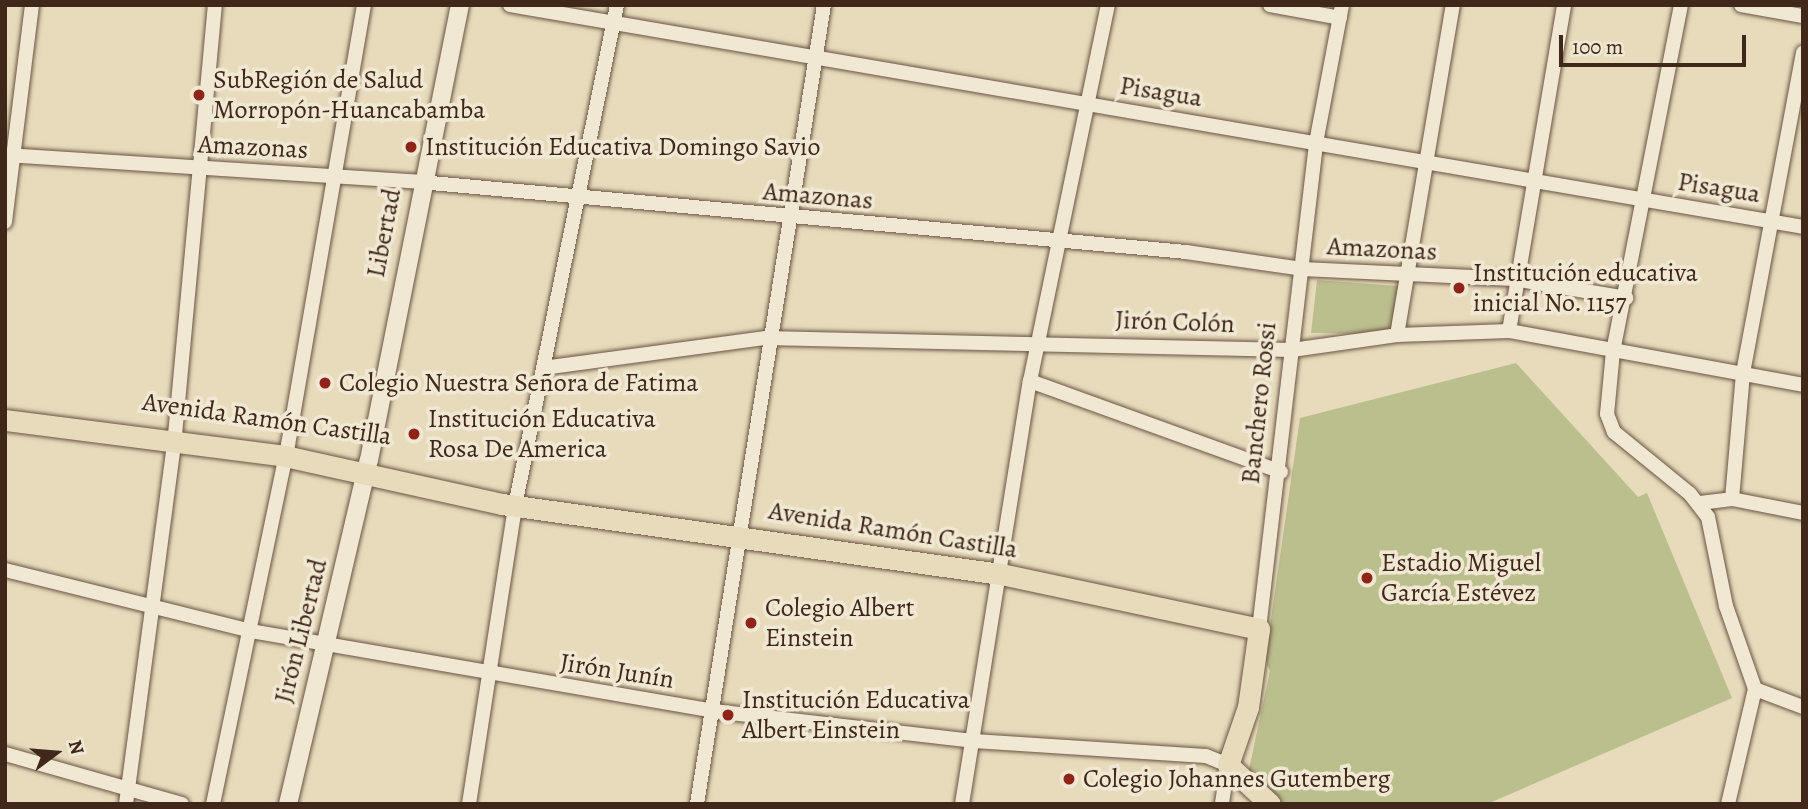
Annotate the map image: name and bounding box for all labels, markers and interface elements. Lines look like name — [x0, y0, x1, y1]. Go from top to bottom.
scale bar — [1563, 21, 1750, 65]
text: 100 m — [1572, 33, 1623, 61]
place label: SubRegión de Salud Morropón-Huancabamba — [213, 64, 485, 126]
street label: Pisagua — [1117, 70, 1205, 114]
marker: SubRegión de Salud Morropón-Huancabamba — [191, 87, 207, 103]
street label: Amazonas — [197, 129, 309, 165]
place label: Institución Educativa Domingo Savio — [425, 131, 820, 163]
marker: Institución Educativa Domingo Savio — [403, 139, 419, 155]
street label: Pisagua — [1675, 166, 1763, 210]
street label: Amazonas — [762, 176, 874, 216]
street label: Libertad — [360, 186, 408, 280]
street label: Amazonas — [1326, 231, 1438, 267]
place label: Institución educativa inicial No. 1157 — [1473, 257, 1698, 318]
marker: Institución educativa inicial No. 1157 — [1451, 280, 1467, 296]
street label: Jirón Colón — [1115, 304, 1235, 340]
street label: Banchero Rossi — [1235, 321, 1283, 485]
place label: Colegio Nuestra Señora de Fatima — [339, 367, 698, 399]
marker: Colegio Nuestra Señora de Fatima — [317, 375, 333, 391]
street label: Avenida Ramón Castilla — [140, 386, 394, 452]
place label: Institución Educativa Rosa De America — [428, 403, 656, 464]
marker: Institución Educativa Rosa De America — [406, 426, 422, 442]
street label: Avenida Ramón Castilla — [766, 495, 1020, 565]
place label: Estadio Miguel García Estévez — [1381, 547, 1541, 608]
street label: Jirón Libertad — [268, 556, 334, 706]
marker: Estadio Miguel García Estévez — [1359, 570, 1375, 586]
place label: Colegio Albert Einstein — [765, 592, 914, 654]
marker: Colegio Albert Einstein — [743, 615, 759, 631]
street label: Jirón Junín — [558, 647, 676, 695]
place label: Institución Educativa Albert Einstein — [742, 684, 970, 746]
marker: Institución Educativa Albert Einstein — [720, 707, 736, 723]
north arrow — [21, 718, 91, 788]
text: N — [62, 737, 91, 757]
place label: Colegio Johannes Gutemberg — [1083, 763, 1391, 795]
marker: Colegio Johannes Gutemberg — [1061, 771, 1077, 787]

